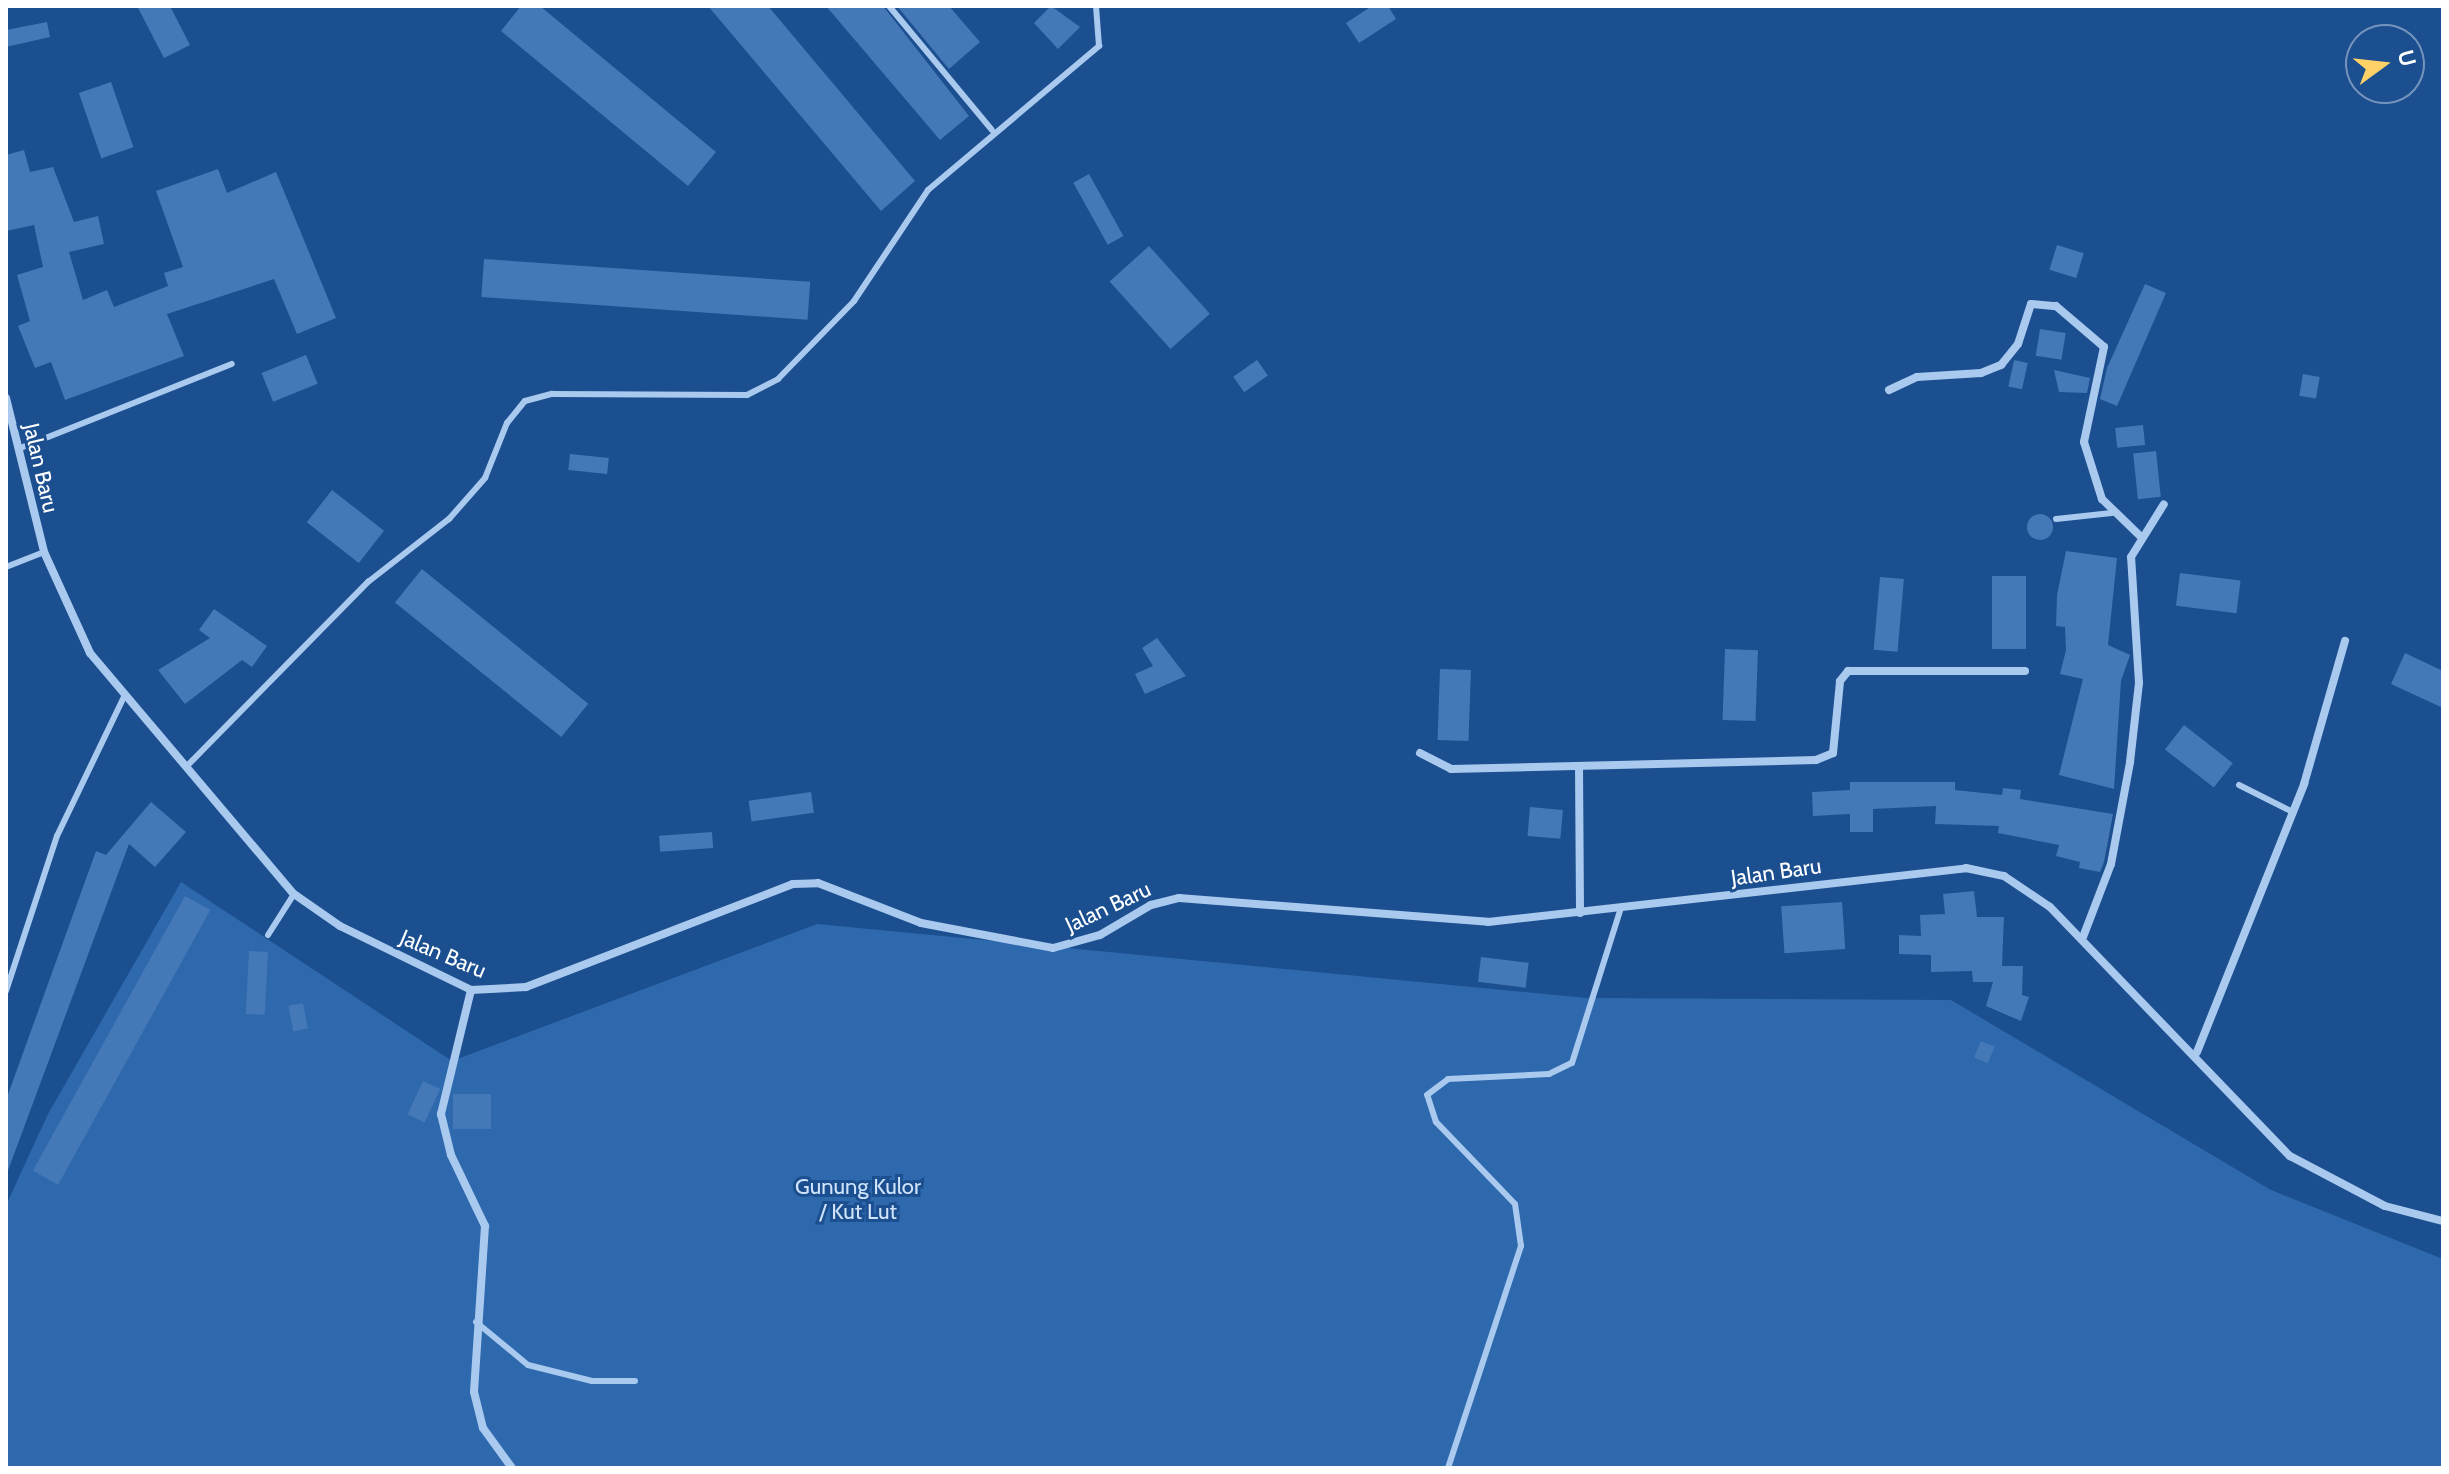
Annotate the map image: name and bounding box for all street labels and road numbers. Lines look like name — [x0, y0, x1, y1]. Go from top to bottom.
street label: Jalan Baru — [18, 421, 64, 515]
street label: Jalan Baru — [1729, 853, 1823, 891]
street label: Jalan Baru — [1061, 876, 1155, 938]
street label: Jalan Baru — [396, 924, 490, 984]

